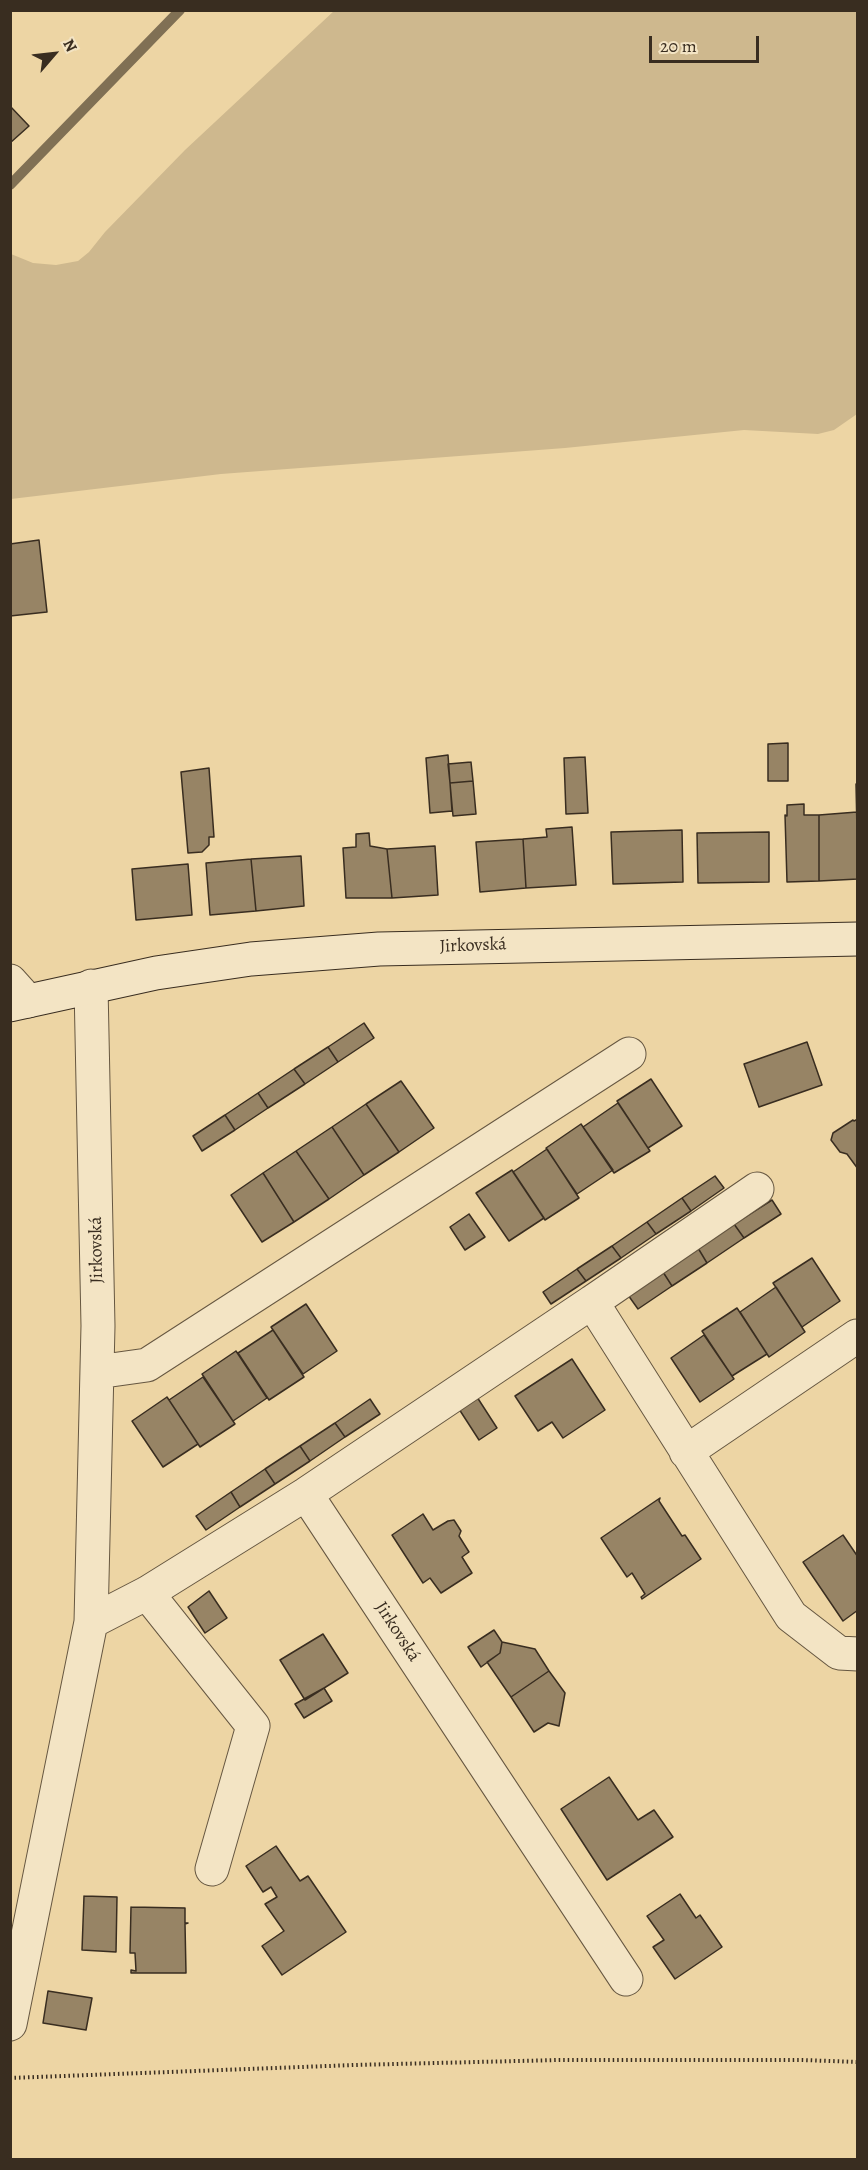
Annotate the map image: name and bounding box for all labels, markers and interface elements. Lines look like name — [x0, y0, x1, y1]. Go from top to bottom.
north arrow — [24, 24, 84, 84]
scale bar — [652, 24, 762, 62]
text: 20 m — [660, 34, 697, 58]
text: N — [57, 35, 82, 56]
street label: Jirkovská — [439, 934, 507, 958]
street label: Jirkovská — [86, 1216, 108, 1284]
street label: Jirkovská — [370, 1598, 424, 1666]

